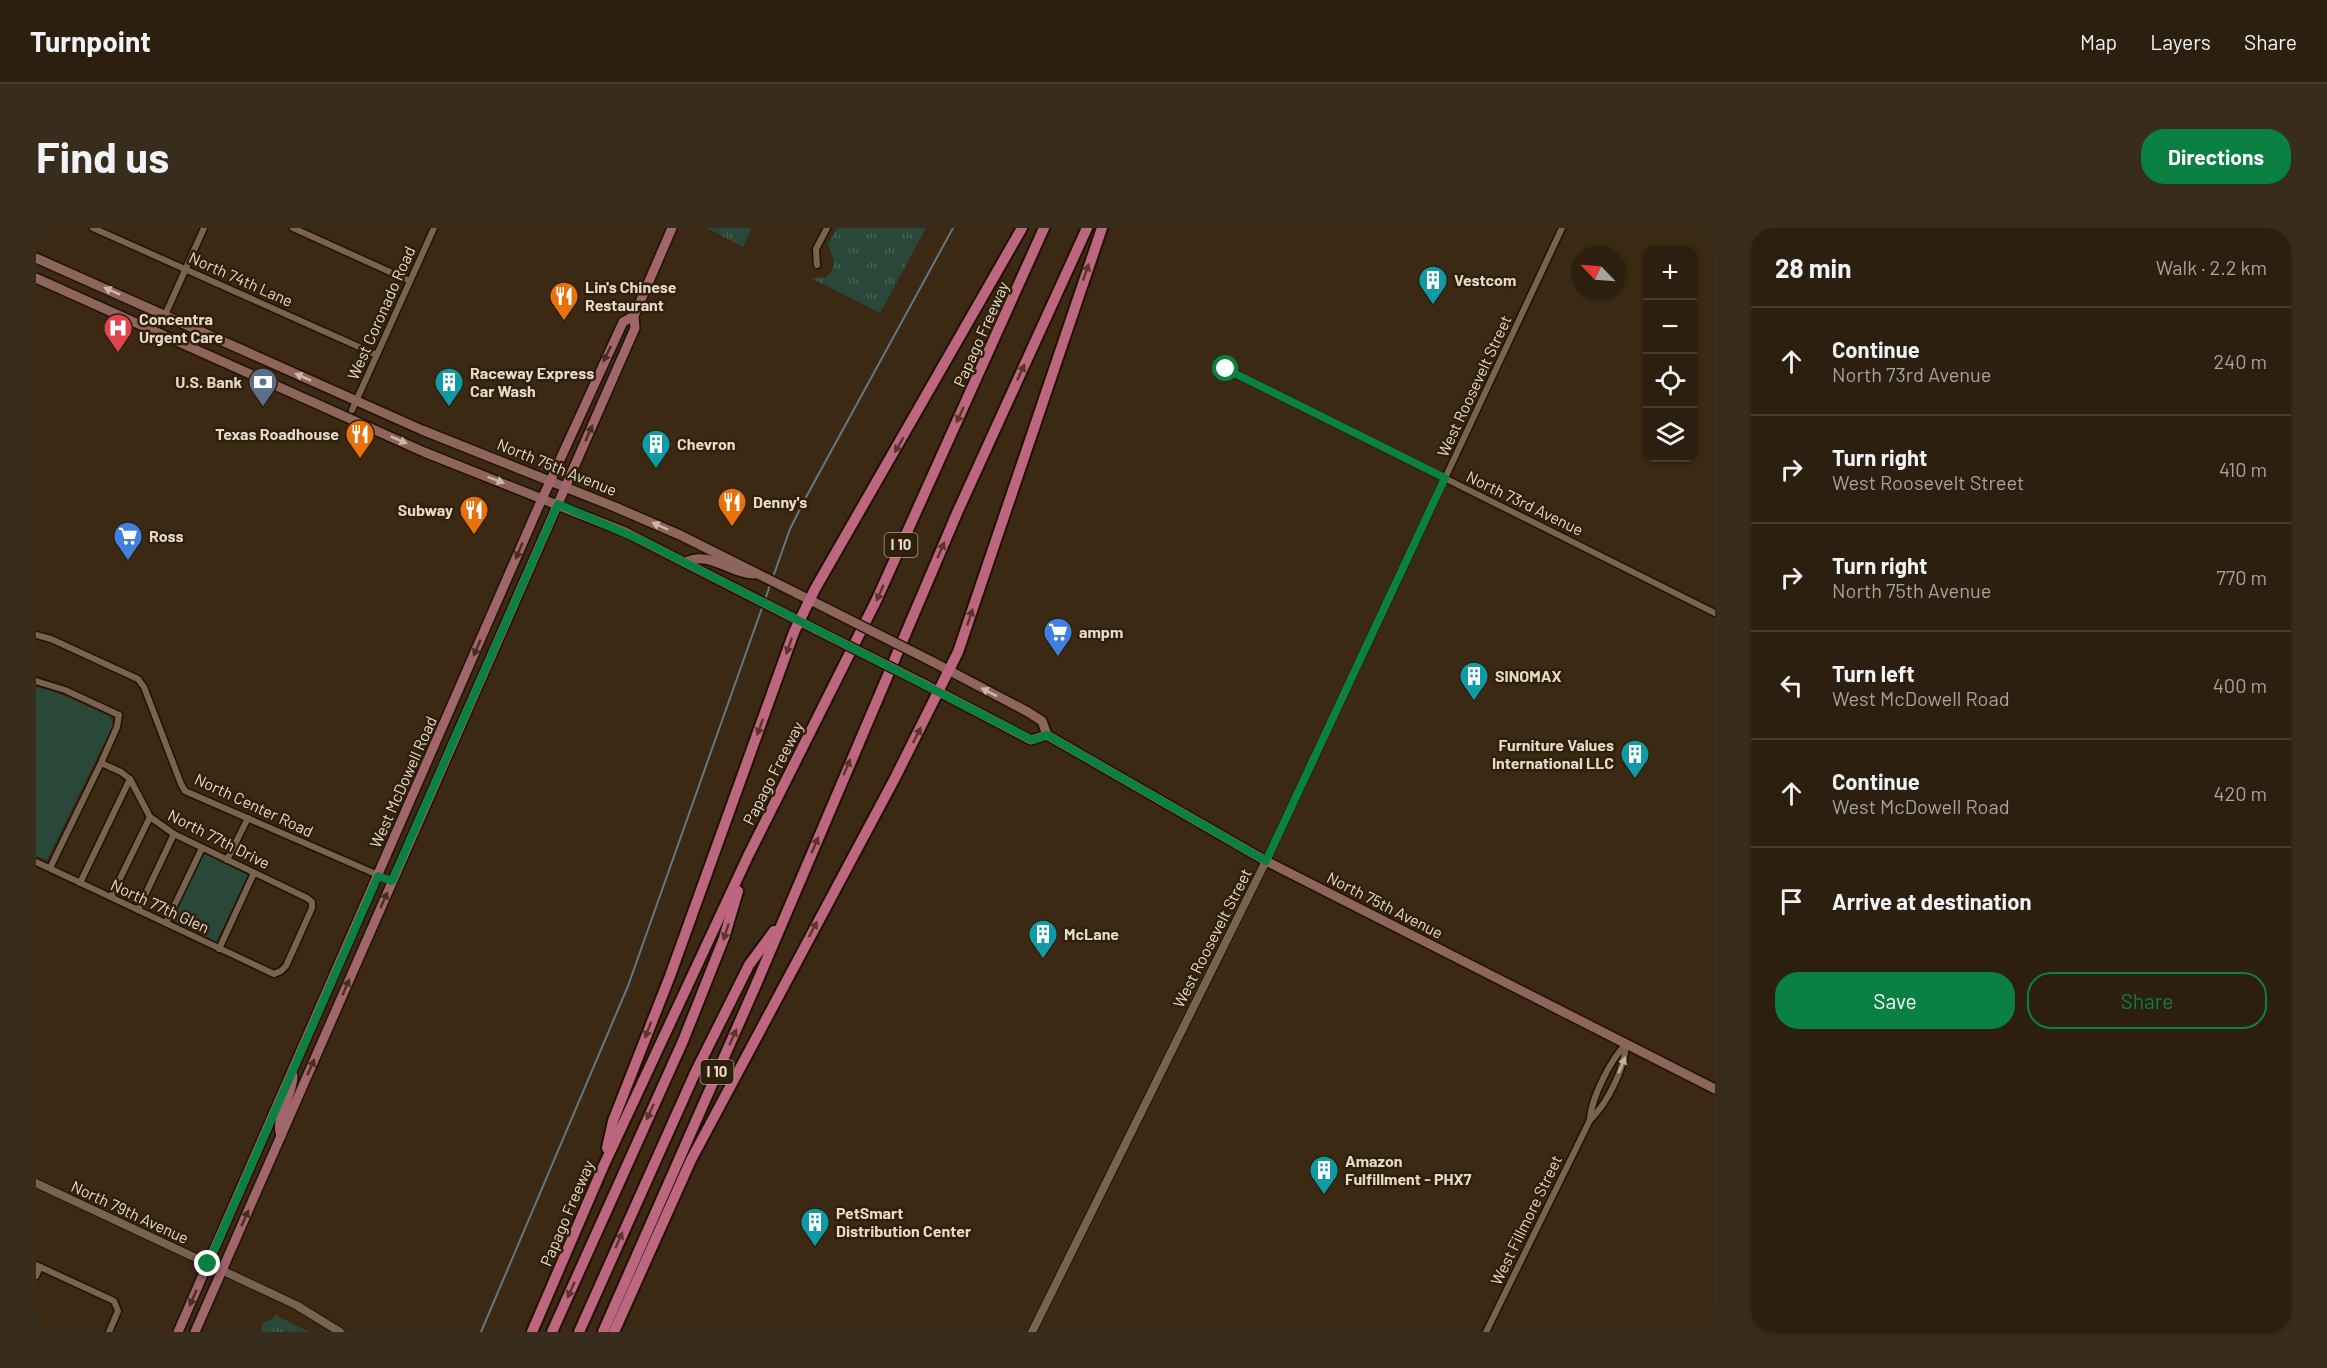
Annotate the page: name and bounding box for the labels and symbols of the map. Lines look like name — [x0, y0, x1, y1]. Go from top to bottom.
street label: West Coronado Road — [343, 243, 419, 382]
north arrow — [1571, 246, 1625, 300]
street label: North 74th Lane — [186, 247, 296, 310]
one-way arrow — [1082, 263, 1091, 281]
building icon: Vestcom — [1417, 264, 1449, 306]
place label: Vestcom — [1454, 270, 1516, 289]
place label: Lin's Chinese Restaurant — [585, 277, 677, 314]
street label: Papago Freeway — [949, 278, 1013, 389]
restaurant icon: Lin's Chinese Restaurant — [548, 280, 580, 322]
one-way arrow — [103, 287, 120, 296]
place label: Concentra Urgent Care — [139, 309, 224, 346]
hospital icon: Concentra Urgent Care — [102, 312, 134, 354]
street label: West Roosevelt Street — [1432, 312, 1515, 459]
one-way arrow — [603, 346, 612, 363]
route start — [1212, 355, 1238, 381]
place label: Raceway Express Car Wash — [470, 363, 594, 400]
one-way arrow — [1017, 363, 1027, 381]
bank icon: U.S. Bank — [247, 366, 279, 408]
building icon: Raceway Express Car Wash — [433, 366, 465, 408]
place label: U.S. Bank — [175, 372, 242, 391]
one-way arrow — [293, 372, 311, 382]
one-way arrow — [956, 407, 965, 424]
restaurant icon: Texas Roadhouse — [344, 418, 376, 460]
place label: Texas Roadhouse — [215, 424, 339, 443]
one-way arrow — [584, 424, 594, 442]
building icon: Chevron — [640, 428, 672, 470]
street label: North 75th Avenue — [495, 434, 620, 499]
place label: Chevron — [677, 434, 736, 453]
one-way arrow — [390, 436, 408, 446]
one-way arrow — [894, 436, 904, 453]
street label: North 73rd Avenue — [1464, 466, 1587, 539]
one-way arrow — [488, 475, 506, 485]
restaurant icon: Denny's — [716, 486, 748, 528]
place label: Denny's — [753, 492, 807, 511]
restaurant icon: Subway — [458, 494, 490, 536]
place label: Subway — [398, 500, 453, 519]
supermarket icon: Ross — [112, 520, 144, 562]
one-way arrow — [651, 521, 669, 531]
place label: Ross — [149, 526, 184, 545]
road number: I 10 — [884, 533, 918, 557]
one-way arrow — [936, 540, 946, 558]
one-way arrow — [514, 543, 524, 561]
one-way arrow — [875, 585, 884, 602]
one-way arrow — [965, 608, 975, 626]
supermarket icon: ampm — [1042, 616, 1074, 658]
place label: ampm — [1079, 622, 1123, 641]
one-way arrow — [784, 637, 794, 655]
one-way arrow — [472, 640, 482, 658]
building icon: SINOMAX — [1458, 660, 1490, 702]
place label: SINOMAX — [1495, 666, 1562, 685]
one-way arrow — [980, 687, 997, 697]
street label: West McDowell Road — [365, 713, 440, 851]
street label: Papago Freeway — [738, 717, 807, 828]
one-way arrow — [754, 718, 764, 736]
one-way arrow — [912, 726, 922, 743]
place label: Furniture Values International LLC — [1492, 735, 1614, 772]
building icon: Furniture Values International LLC — [1619, 738, 1651, 780]
one-way arrow — [843, 759, 852, 776]
street label: North Center Road — [192, 769, 316, 840]
street label: North 77th Drive — [165, 805, 273, 872]
one-way arrow — [810, 836, 820, 854]
street label: West Roosevelt Street — [1168, 865, 1255, 1011]
street label: North 75th Avenue — [1324, 867, 1446, 942]
street label: North 77th Glen — [108, 874, 213, 937]
one-way arrow — [379, 890, 389, 908]
building icon: McLane — [1027, 918, 1059, 960]
one-way arrow — [808, 920, 818, 937]
one-way arrow — [720, 923, 730, 941]
place label: McLane — [1064, 924, 1119, 943]
one-way arrow — [341, 978, 351, 996]
one-way arrow — [643, 1021, 653, 1039]
one-way arrow — [728, 1027, 738, 1045]
one-way arrow — [1617, 1056, 1627, 1074]
one-way arrow — [307, 1058, 317, 1076]
road number: I 10 — [700, 1060, 734, 1084]
one-way arrow — [645, 1103, 654, 1121]
place label: Amazon Fulfillment - PHX7 — [1345, 1151, 1472, 1188]
street label: West Fillmore Street — [1486, 1152, 1565, 1288]
building icon: Amazon Fulfillment - PHX7 — [1308, 1154, 1340, 1196]
street label: Papago Freeway — [536, 1156, 598, 1269]
street label: North 79th Avenue — [68, 1176, 192, 1247]
place label: PetSmart Distribution Center — [836, 1203, 971, 1240]
building icon: PetSmart Distribution Center — [799, 1206, 831, 1248]
one-way arrow — [240, 1208, 250, 1226]
one-way arrow — [614, 1230, 624, 1248]
route end — [194, 1250, 220, 1276]
one-way arrow — [566, 1282, 576, 1300]
one-way arrow — [188, 1290, 198, 1308]

